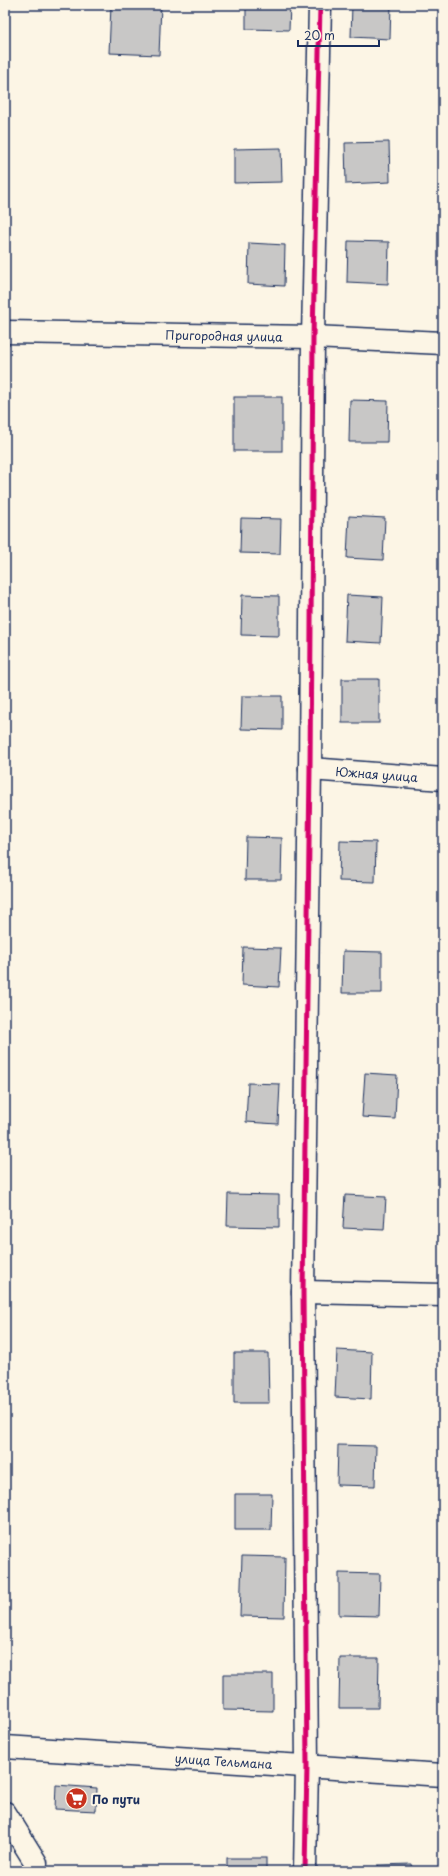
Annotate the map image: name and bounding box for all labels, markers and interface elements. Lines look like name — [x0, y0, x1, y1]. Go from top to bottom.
scale bar — [298, 22, 379, 48]
text: 20 m — [304, 26, 335, 44]
street label: Пригородная улица — [165, 326, 283, 346]
street label: Южная улица — [335, 762, 419, 786]
street label: улица Тельмана — [174, 1749, 273, 1773]
supermarket icon: По пути — [63, 1786, 89, 1812]
place label: По пути — [92, 1790, 140, 1808]

